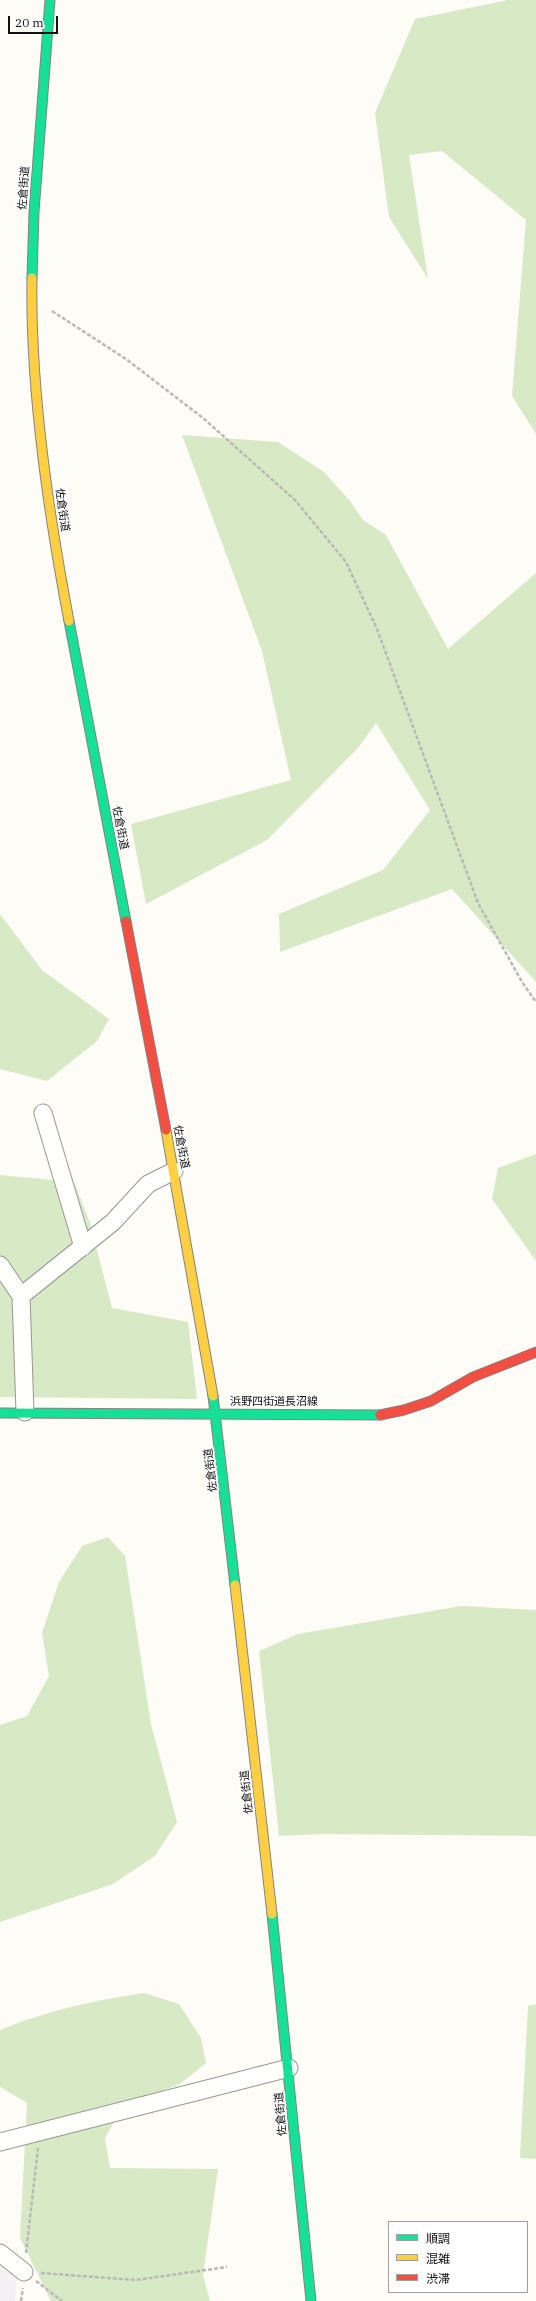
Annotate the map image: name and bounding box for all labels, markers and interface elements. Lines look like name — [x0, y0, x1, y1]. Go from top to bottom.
scale bar — [10, 8, 60, 34]
text: 20 m — [15, 15, 44, 30]
street label: 佐倉街道 — [16, 166, 32, 210]
street label: 佐倉街道 — [52, 487, 72, 533]
street label: 佐倉街道 — [109, 805, 131, 851]
street label: 佐倉街道 — [170, 1124, 192, 1170]
street label: 浜野四街道長沼線 — [230, 1395, 318, 1409]
street label: 佐倉街道 — [202, 1447, 220, 1493]
street label: 佐倉街道 — [238, 1769, 256, 1815]
street label: 佐倉街道 — [273, 2092, 289, 2136]
legend — [388, 2221, 528, 2293]
text: 順調 — [426, 2231, 450, 2246]
text: 混雑 — [426, 2251, 450, 2266]
text: 渋滞 — [426, 2271, 450, 2286]

